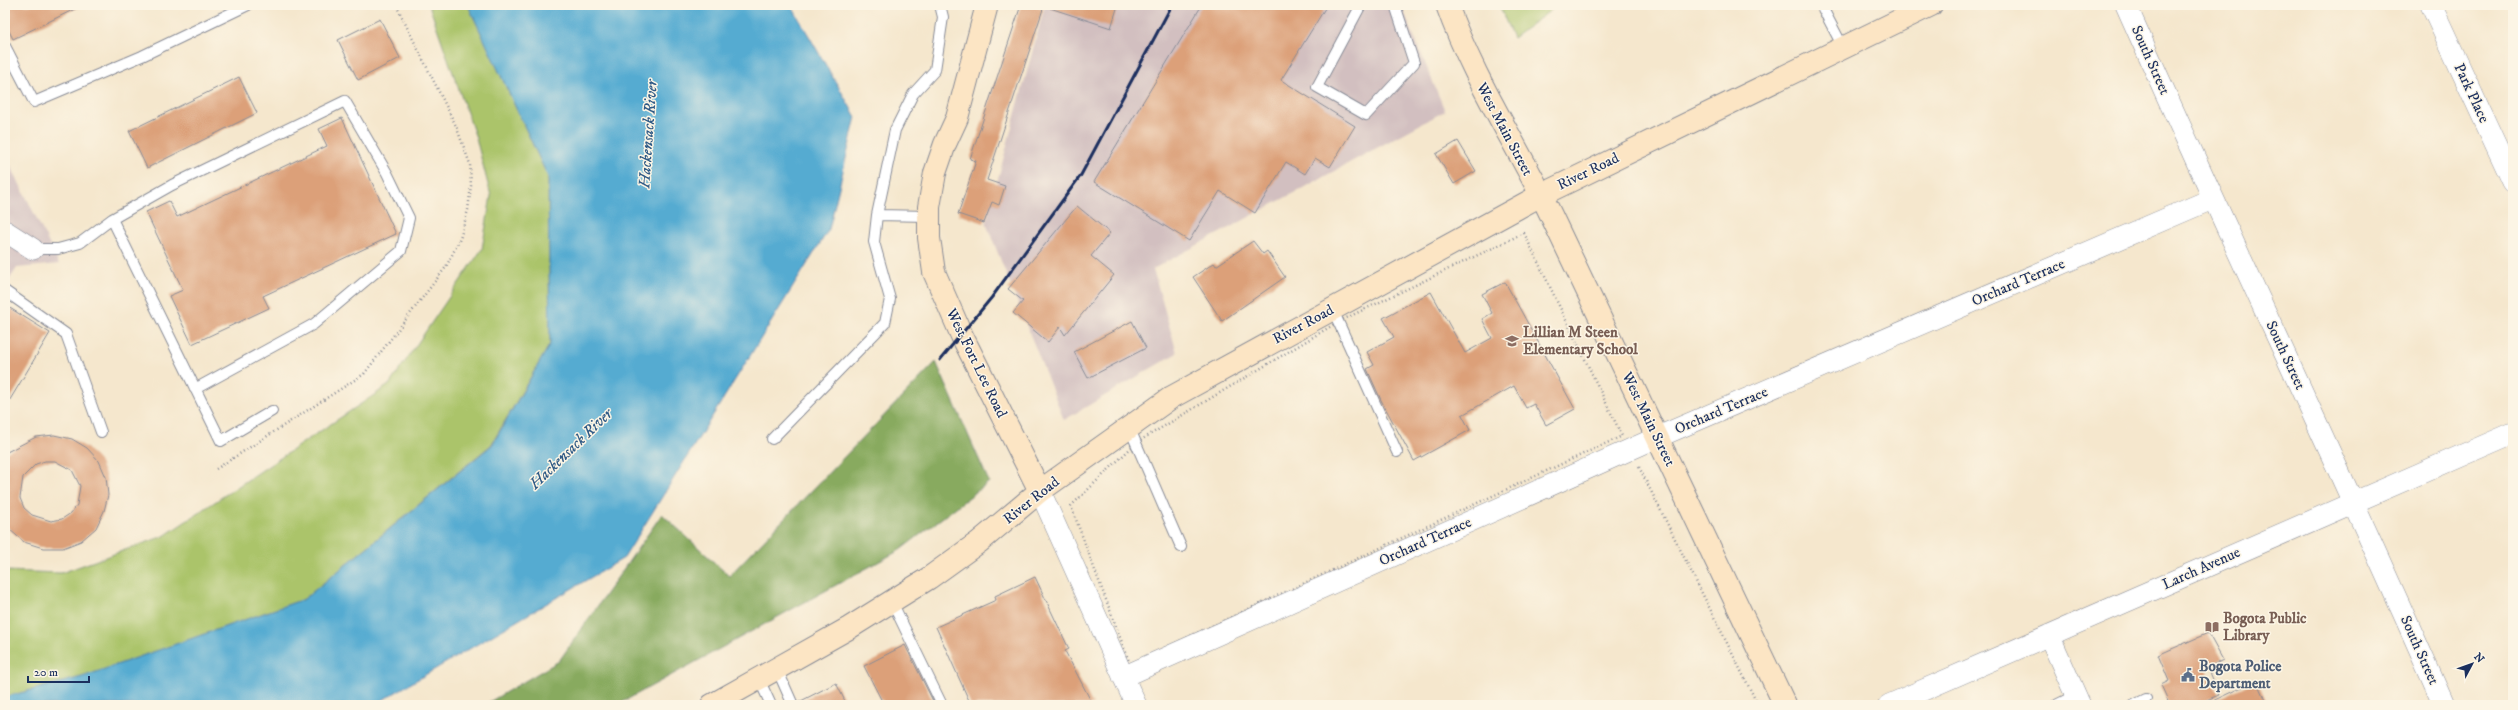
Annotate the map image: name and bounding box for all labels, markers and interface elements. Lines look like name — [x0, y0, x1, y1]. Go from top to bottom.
street label: South Street — [2127, 23, 2174, 98]
street label: Park Place — [2450, 60, 2494, 126]
water label: Hackensack River — [634, 78, 662, 190]
street label: West Main Street — [1472, 79, 1537, 179]
street label: River Road — [1554, 148, 1623, 195]
street label: Orchard Terrace — [1969, 254, 2068, 311]
street label: River Road — [1269, 300, 1337, 348]
street label: West Fort Lee Road — [941, 305, 1011, 421]
street label: South Street — [2261, 318, 2310, 393]
place label: Lillian M Steen Elementary School — [1523, 323, 1638, 359]
school or university icon: Lillian M Steen Elementary School — [1504, 333, 1520, 349]
street label: West Main Street — [1617, 368, 1680, 470]
street label: Orchard Terrace — [1672, 382, 1771, 439]
water label: Hackensack River — [524, 403, 618, 494]
street label: River Road — [999, 472, 1064, 528]
street label: Orchard Terrace — [1376, 513, 1474, 570]
street label: Larch Avenue — [2159, 543, 2243, 594]
place label: Bogota Public Library — [2223, 609, 2307, 645]
street label: South Street — [2396, 613, 2443, 688]
library icon: Bogota Public Library — [2204, 619, 2220, 635]
north arrow — [2452, 644, 2492, 684]
text: N — [2471, 650, 2487, 666]
place label: Bogota Police Department — [2199, 657, 2282, 693]
scale bar — [28, 658, 89, 684]
text: 20 m — [34, 665, 58, 680]
public building icon: Bogota Police Department — [2180, 667, 2196, 683]

